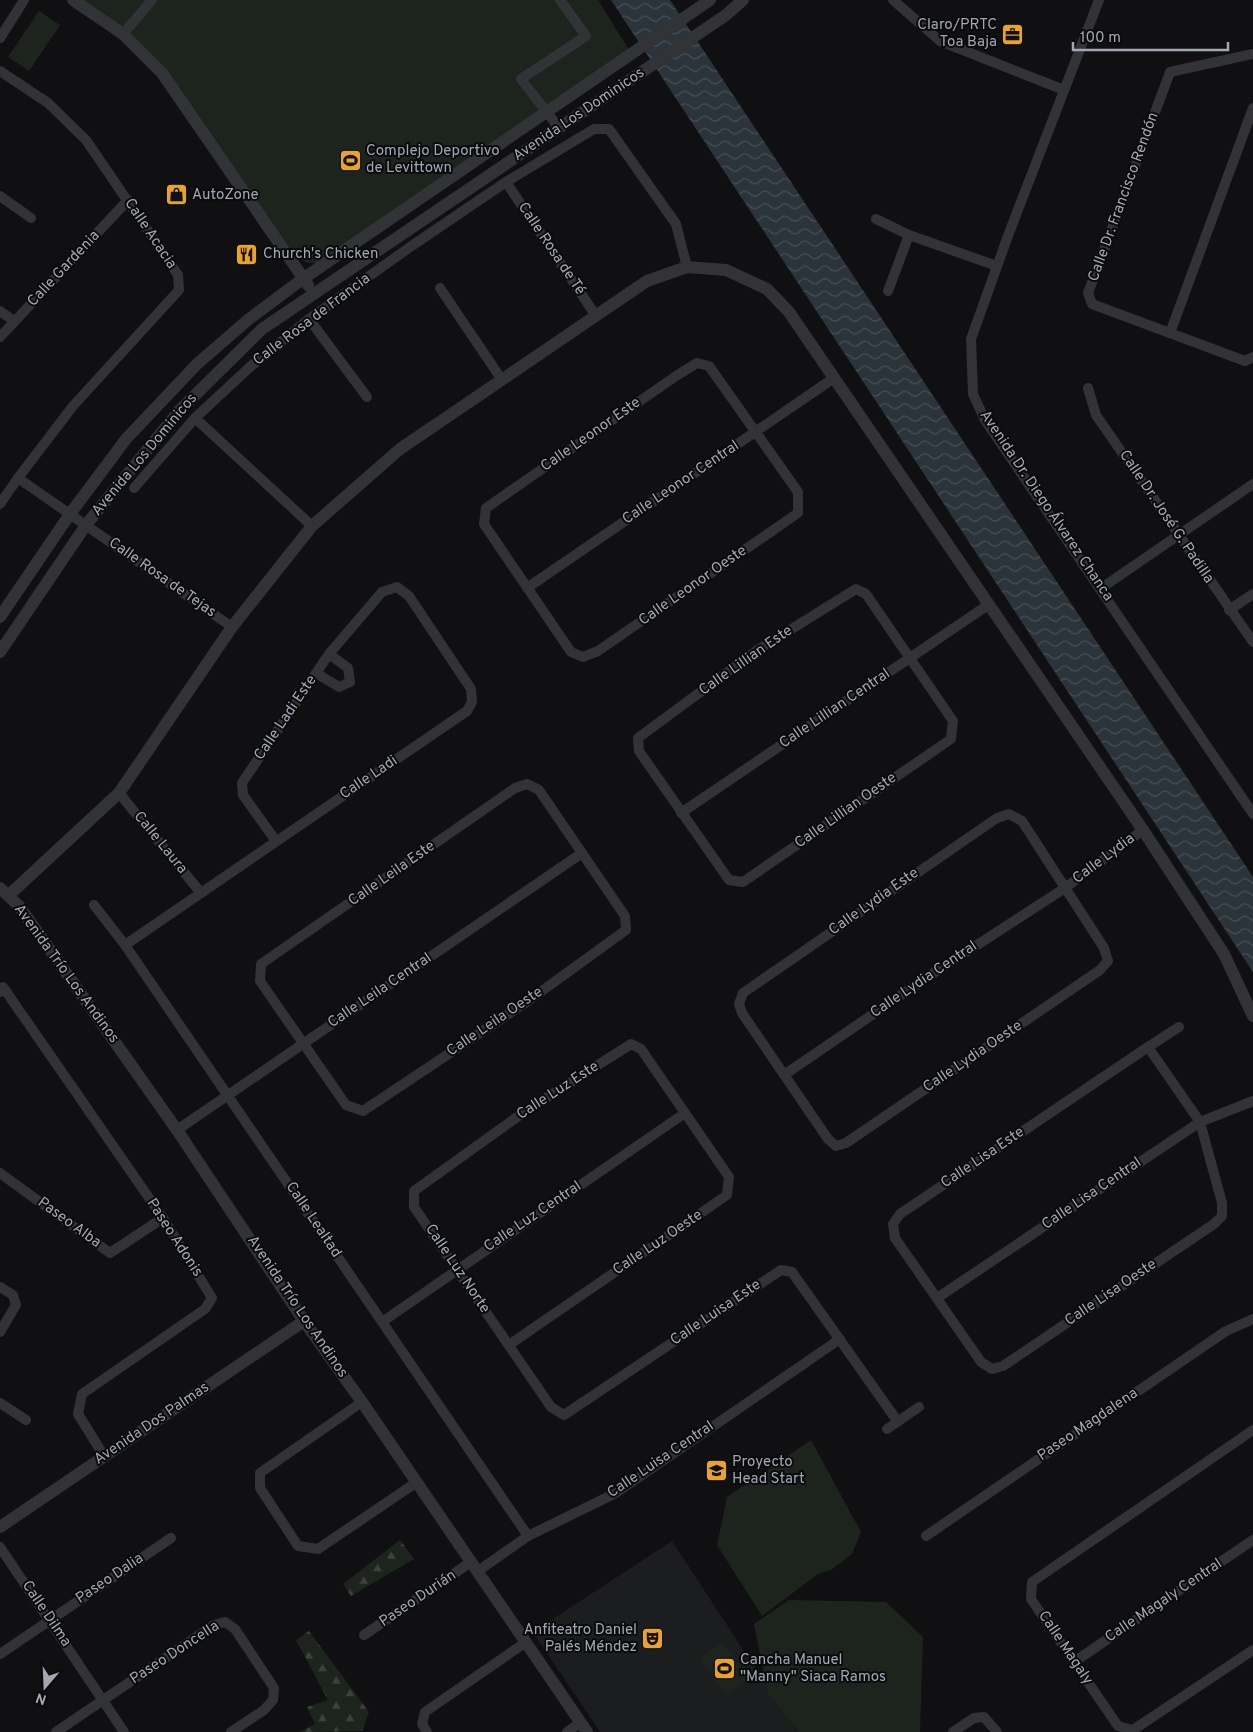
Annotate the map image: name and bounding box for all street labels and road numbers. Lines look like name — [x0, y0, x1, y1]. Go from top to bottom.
street label: Avenida Los Dominicos — [510, 64, 648, 166]
street label: Calle Dr. Francisco Rendón — [1085, 110, 1163, 284]
street label: Calle Acacia — [119, 195, 181, 273]
street label: Calle Rosa de Té — [513, 199, 589, 299]
street label: Calle Gardenia — [24, 227, 104, 311]
street label: Calle Rosa de Francia — [250, 270, 374, 370]
street label: Avenida Los Dominicos — [88, 390, 202, 520]
street label: Calle Leonor Este — [537, 393, 645, 477]
street label: Avenida Dr. Diego Álvarez Chanca — [975, 406, 1118, 605]
street label: Calle Leonor Central — [619, 437, 743, 529]
street label: Calle Dr. José G. Padilla — [1114, 447, 1218, 587]
street label: Calle Rosa de Tejas — [105, 534, 219, 622]
street label: Calle Leonor Oeste — [635, 542, 751, 630]
street label: Calle Lillian Este — [695, 622, 797, 700]
street label: Calle Lillian Central — [776, 665, 894, 753]
street label: Calle Ladi Este — [251, 672, 321, 764]
street label: Calle Ladi — [336, 752, 402, 804]
street label: Calle Lillian Oeste — [791, 769, 901, 853]
street label: Calle Laura — [129, 808, 191, 878]
street label: Calle Lydia — [1069, 829, 1139, 889]
street label: Calle Leila Este — [345, 837, 439, 911]
street label: Calle Lydia Este — [825, 864, 923, 940]
street label: Avenida Trío Los Andinos — [9, 901, 123, 1047]
street label: Calle Lydia Central — [867, 937, 981, 1023]
street label: Calle Leila Central — [324, 949, 436, 1033]
street label: Calle Leila Oeste — [443, 983, 547, 1061]
street label: Calle Lydia Oeste — [920, 1017, 1026, 1097]
street label: Calle Luz Este — [513, 1057, 603, 1125]
street label: Calle Lisa Este — [938, 1123, 1028, 1193]
street label: Calle Lisa Central — [1039, 1154, 1145, 1234]
street label: Calle Luz Central — [481, 1177, 585, 1257]
street label: Calle Lealtad — [281, 1178, 345, 1262]
street label: Paseo Alba — [33, 1194, 105, 1252]
street label: Paseo Adonis — [142, 1195, 206, 1281]
street label: Calle Luz Oeste — [609, 1206, 707, 1280]
street label: Calle Luz Norte — [420, 1221, 494, 1317]
street label: Avenida Trío Los Andinos — [242, 1232, 352, 1382]
street label: Calle Lisa Oeste — [1061, 1255, 1161, 1331]
street label: Calle Luisa Este — [667, 1276, 765, 1350]
street label: Avenida Dos Palmas — [91, 1378, 213, 1470]
street label: Paseo Magdalena — [1034, 1384, 1142, 1466]
street label: Calle Luisa Central — [604, 1417, 718, 1503]
street label: Paseo Dalia — [73, 1549, 147, 1609]
street label: Calle Magaly Central — [1102, 1555, 1226, 1647]
street label: Paseo Durián — [376, 1566, 460, 1632]
street label: Calle Dilma — [17, 1577, 75, 1651]
street label: Calle Magaly — [1033, 1607, 1097, 1689]
street label: Paseo Doncella — [127, 1617, 223, 1689]

